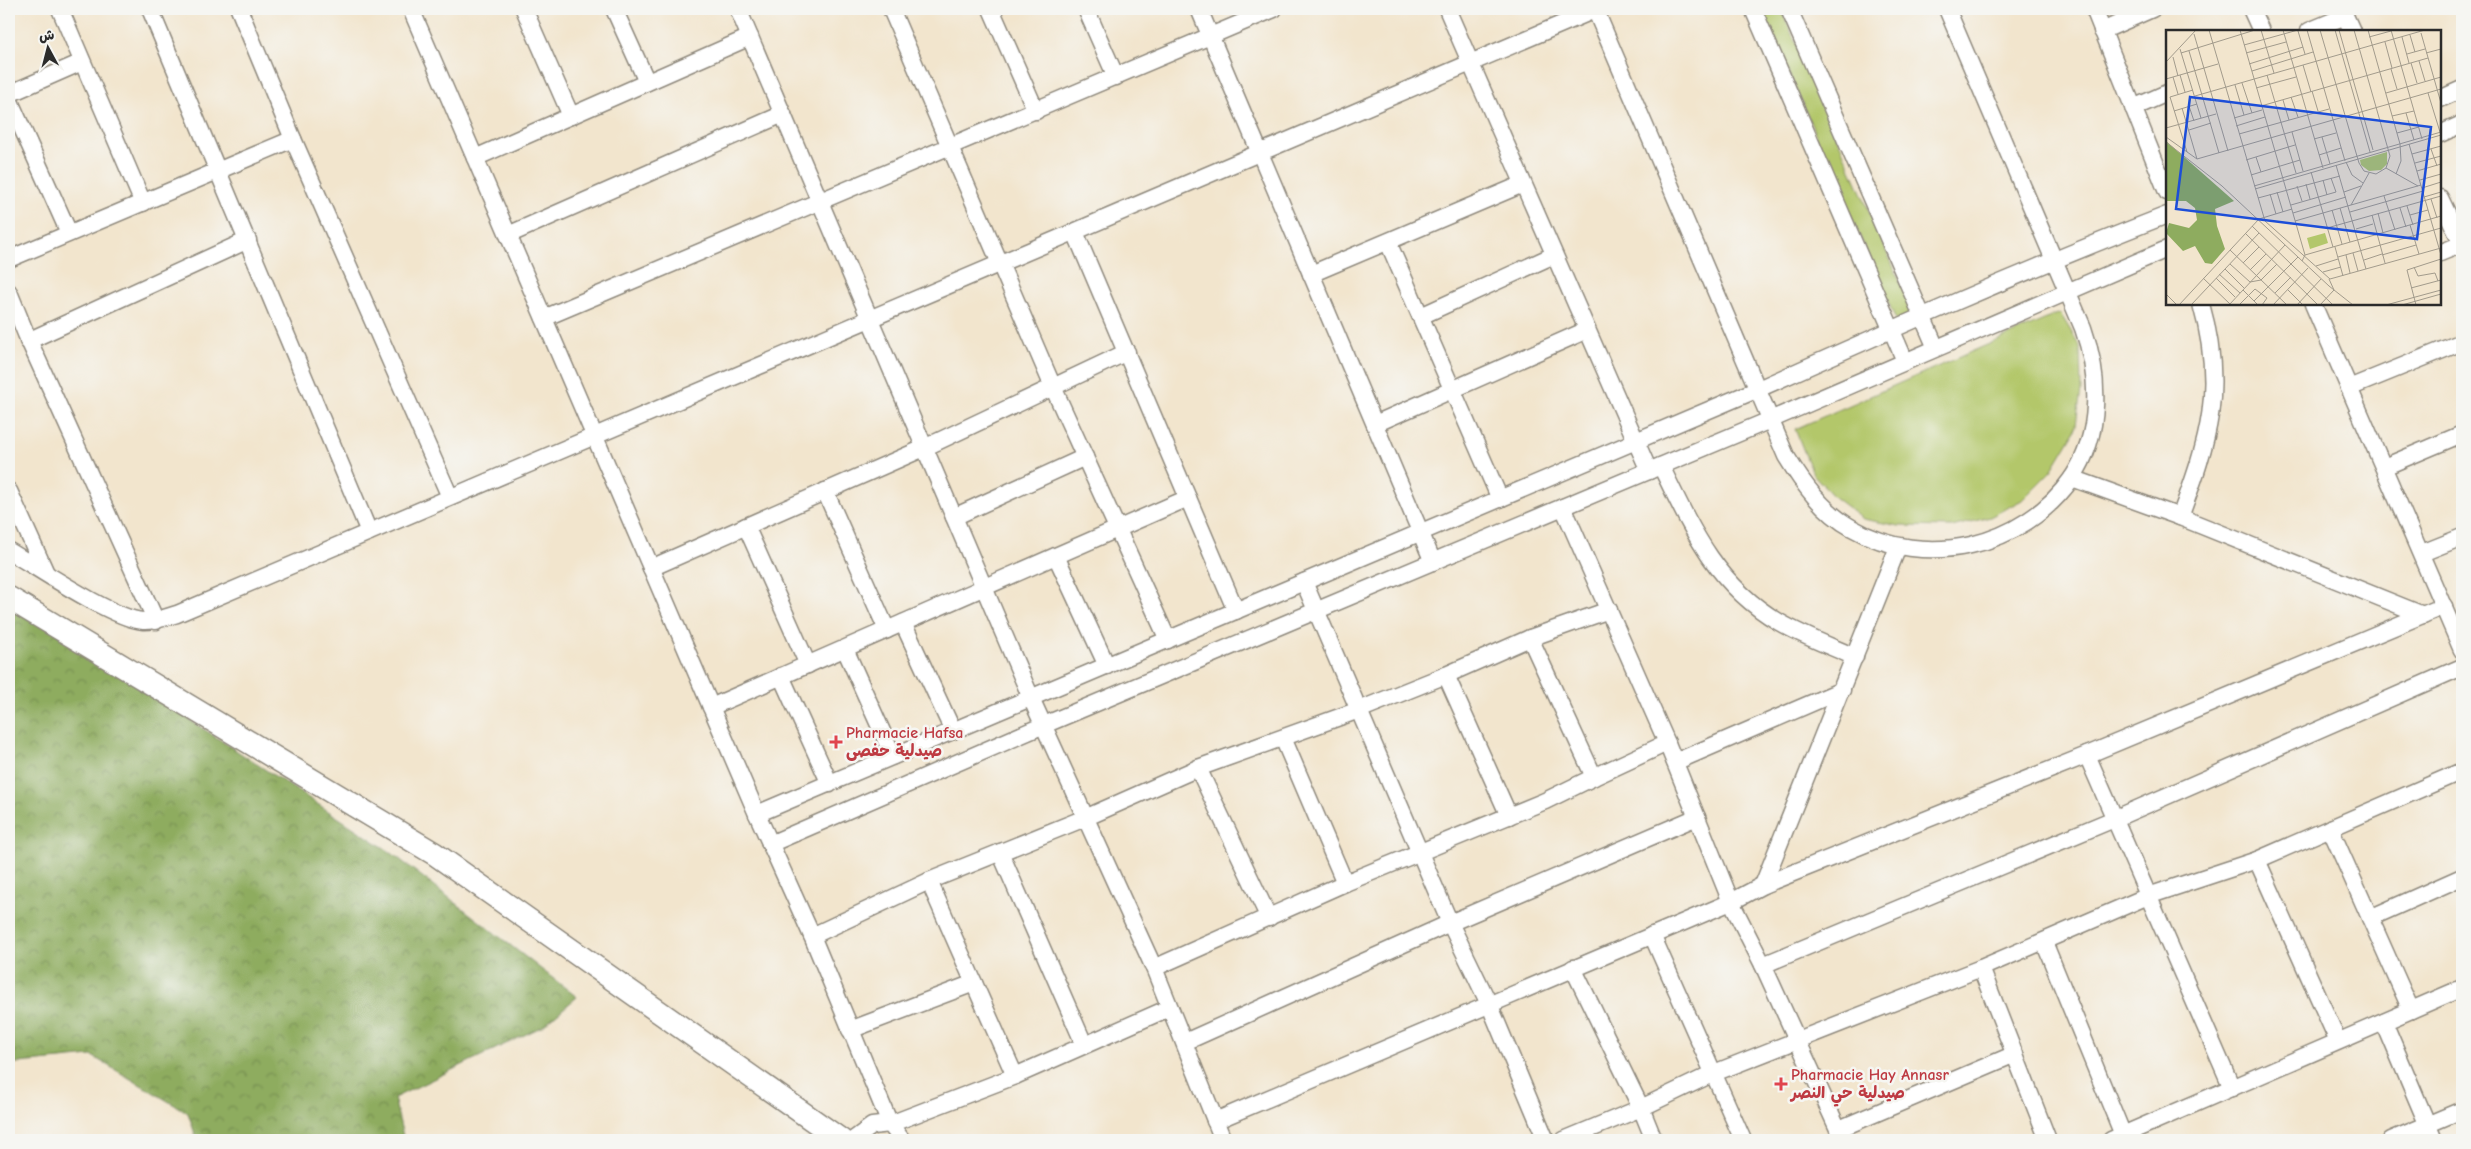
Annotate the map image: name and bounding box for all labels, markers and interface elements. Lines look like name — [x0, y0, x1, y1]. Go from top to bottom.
north arrow — [22, 22, 72, 72]
text: ش — [38, 26, 55, 45]
inset map — [2166, 30, 2441, 305]
place label: Pharmacie Hafsa صيدلية حفصى — [846, 724, 963, 761]
marker: Pharmacie Hafsa صيدلية حفصى — [830, 736, 842, 748]
place label: Pharmacie Hay Annasr صيدلية حي النصر — [1789, 1066, 1949, 1107]
marker: Pharmacie Hay Annasr صيدلية حي النصر — [1775, 1078, 1787, 1090]

